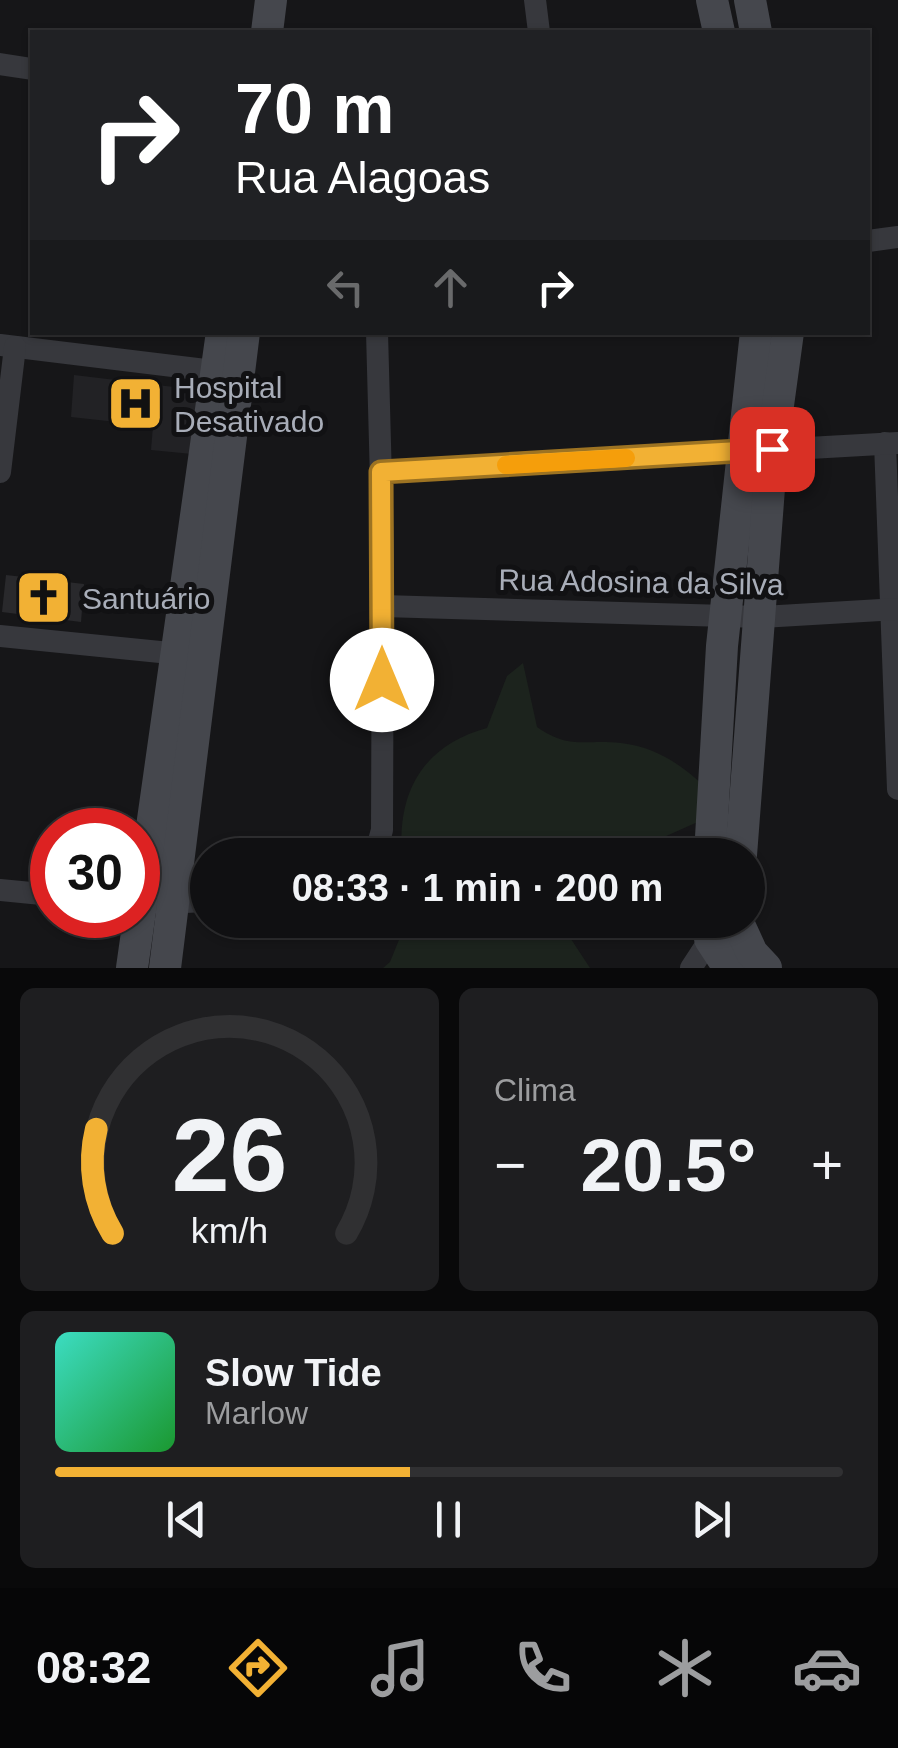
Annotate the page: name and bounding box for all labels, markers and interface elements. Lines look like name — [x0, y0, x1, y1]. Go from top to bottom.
icon: right — [70, 70, 200, 200]
text: 70 m — [235, 70, 395, 148]
text: Rua Alagoas — [235, 152, 490, 203]
icon: left — [318, 260, 373, 315]
icon: ahead — [423, 260, 478, 315]
icon: right — [528, 260, 583, 315]
place label: Hospital Desativado — [174, 371, 324, 438]
hospital icon: Hospital Desativado — [105, 374, 165, 434]
pin — [730, 407, 815, 492]
icon: arrive — [745, 422, 800, 477]
street label: Rua Adosina da Silva — [498, 563, 784, 601]
church icon: Santuário — [13, 568, 73, 628]
place label: Santuário — [82, 582, 210, 615]
position arrow — [330, 628, 434, 732]
speed limit sign: 30 — [30, 808, 160, 938]
text: 08:33 · 1 min · 200 m — [292, 867, 663, 909]
text: Clima — [494, 1072, 576, 1108]
text: 26 — [172, 1097, 287, 1213]
text: 20.5° — [581, 1123, 756, 1207]
text: − — [494, 1134, 526, 1196]
text: + — [811, 1134, 843, 1196]
text: km/h — [191, 1211, 268, 1251]
text: Slow Tide — [205, 1352, 382, 1394]
text: Marlow — [205, 1395, 308, 1431]
icon: previous — [159, 1492, 214, 1547]
icon: pause — [421, 1492, 476, 1547]
icon: next — [684, 1492, 739, 1547]
icon: directions — [223, 1633, 293, 1703]
icon: music — [365, 1633, 435, 1703]
icon: phone — [508, 1633, 578, 1703]
icon: climate — [650, 1633, 720, 1703]
icon: car — [792, 1633, 862, 1703]
text: 08:32 — [36, 1642, 151, 1693]

